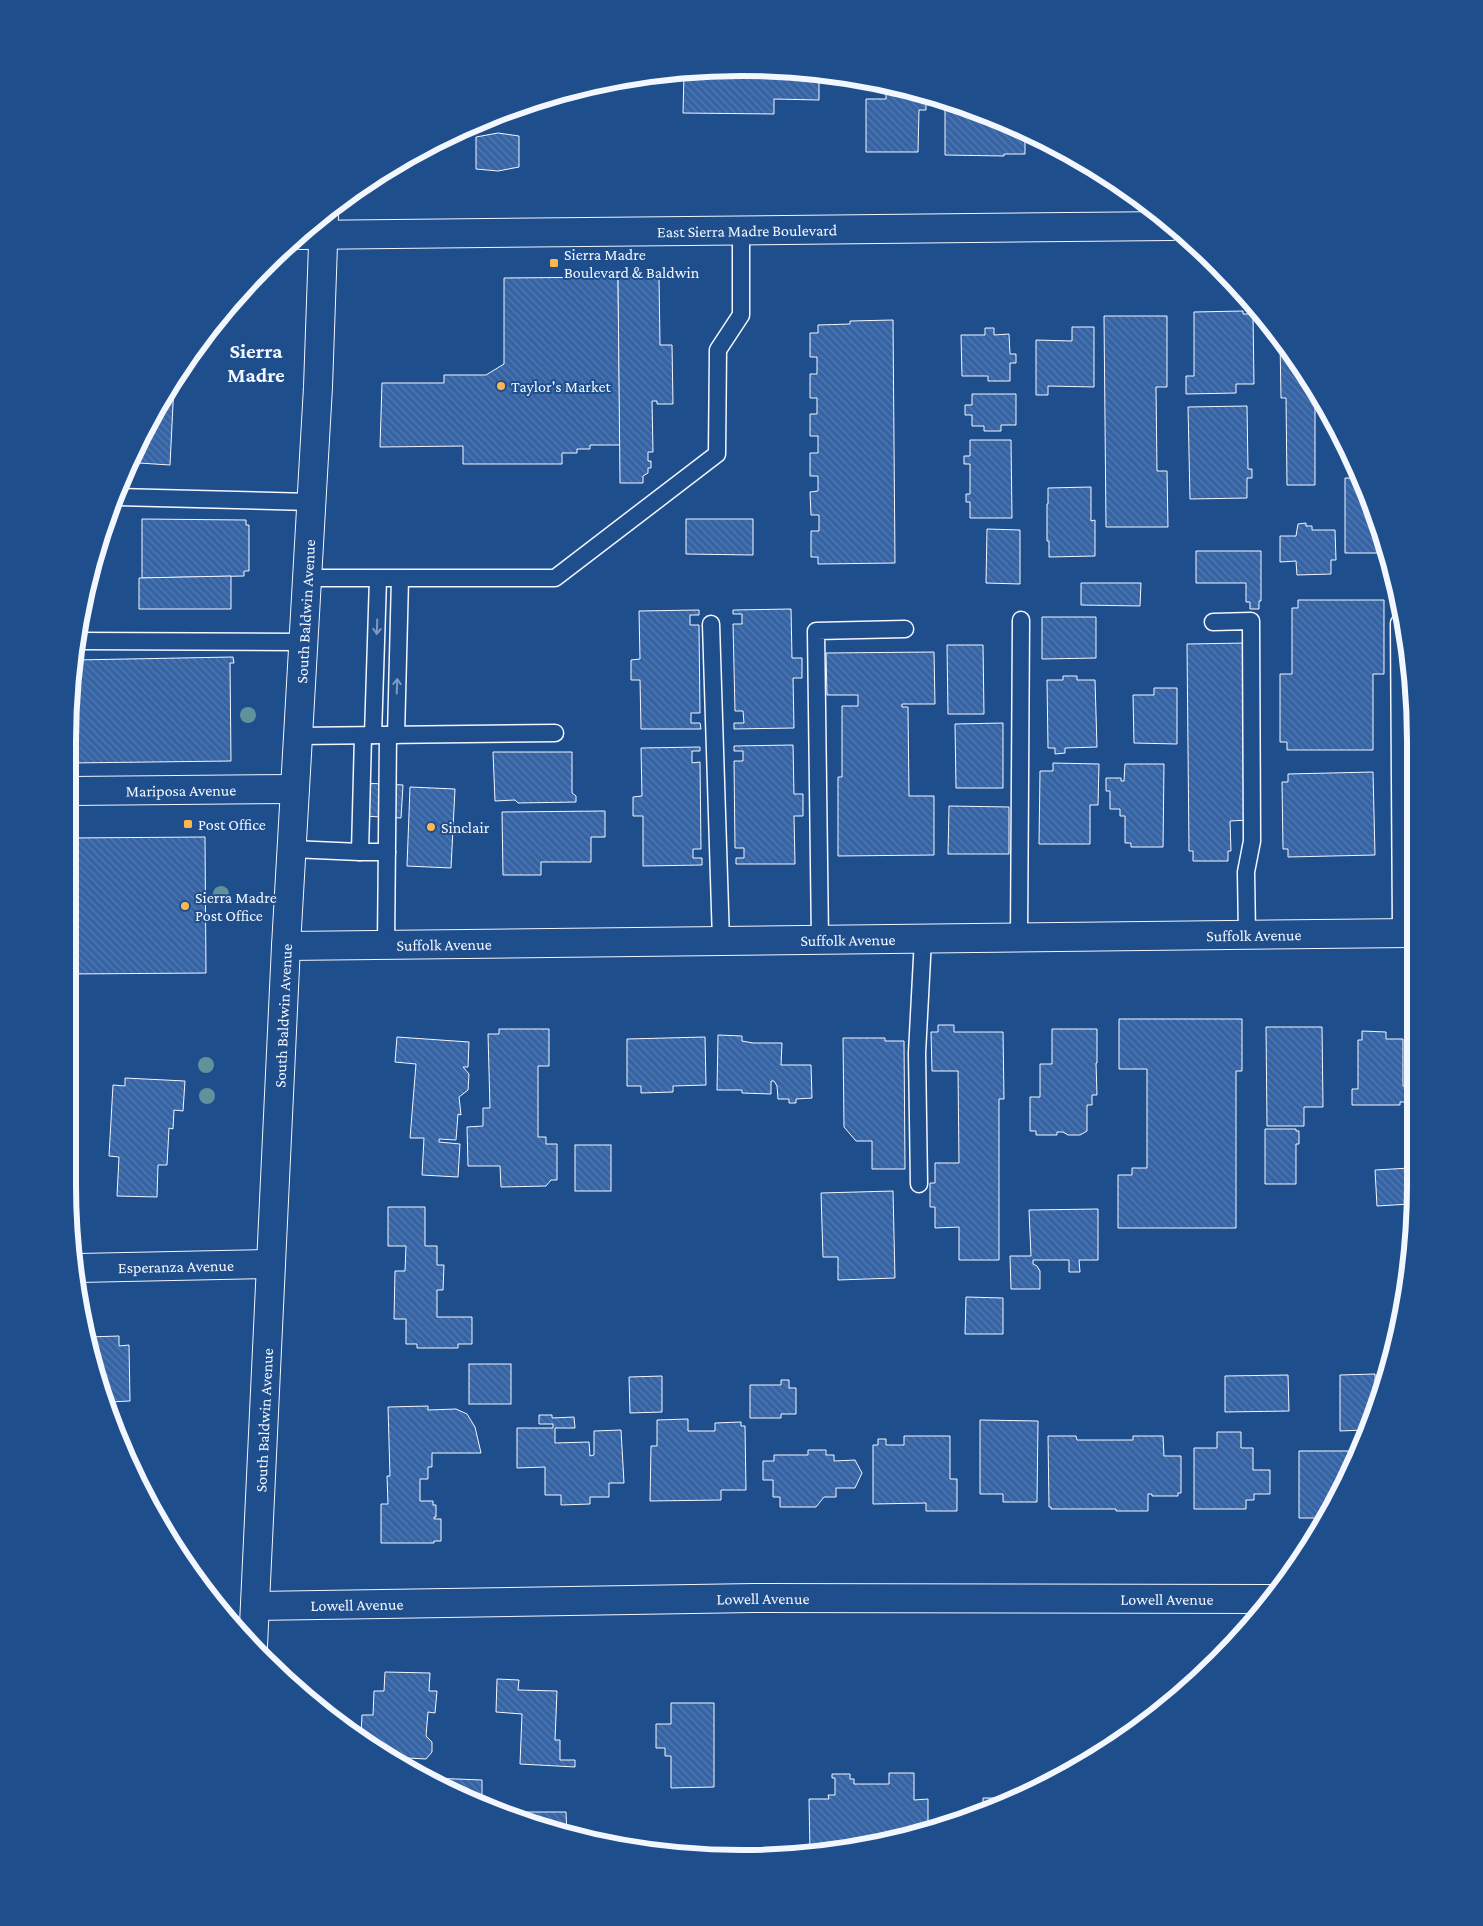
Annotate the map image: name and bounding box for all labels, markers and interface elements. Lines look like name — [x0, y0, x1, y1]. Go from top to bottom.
street label: East Sierra Madre Boulevard — [657, 221, 838, 240]
place label: Sierra Madre Boulevard & Baldwin — [564, 246, 700, 281]
marker: Sierra Madre Boulevard & Baldwin — [548, 257, 560, 269]
district label: Sierra Madre — [227, 339, 285, 387]
place label: Taylor's Market — [511, 378, 611, 396]
marker: Taylor's Market — [495, 380, 507, 392]
street label: South Baldwin Avenue — [293, 539, 318, 684]
one-way arrow — [372, 619, 381, 635]
one-way arrow — [392, 679, 402, 695]
street label: Mariposa Avenue — [126, 781, 236, 800]
place label: Post Office — [198, 816, 266, 833]
marker: Post Office — [182, 818, 194, 830]
place label: Sinclair — [441, 819, 490, 836]
marker: Sinclair — [425, 821, 437, 833]
place label: Sierra Madre Post Office — [195, 889, 277, 924]
marker: Sierra Madre Post Office — [179, 900, 191, 912]
street label: Suffolk Avenue — [1206, 926, 1302, 944]
street label: Suffolk Avenue — [800, 930, 896, 949]
street label: Suffolk Avenue — [396, 935, 492, 953]
street label: South Baldwin Avenue — [271, 943, 295, 1088]
street label: Esperanza Avenue — [118, 1256, 234, 1276]
street label: South Baldwin Avenue — [252, 1348, 276, 1493]
street label: Lowell Avenue — [716, 1589, 809, 1607]
street label: Lowell Avenue — [1120, 1590, 1213, 1607]
street label: Lowell Avenue — [310, 1595, 404, 1614]

